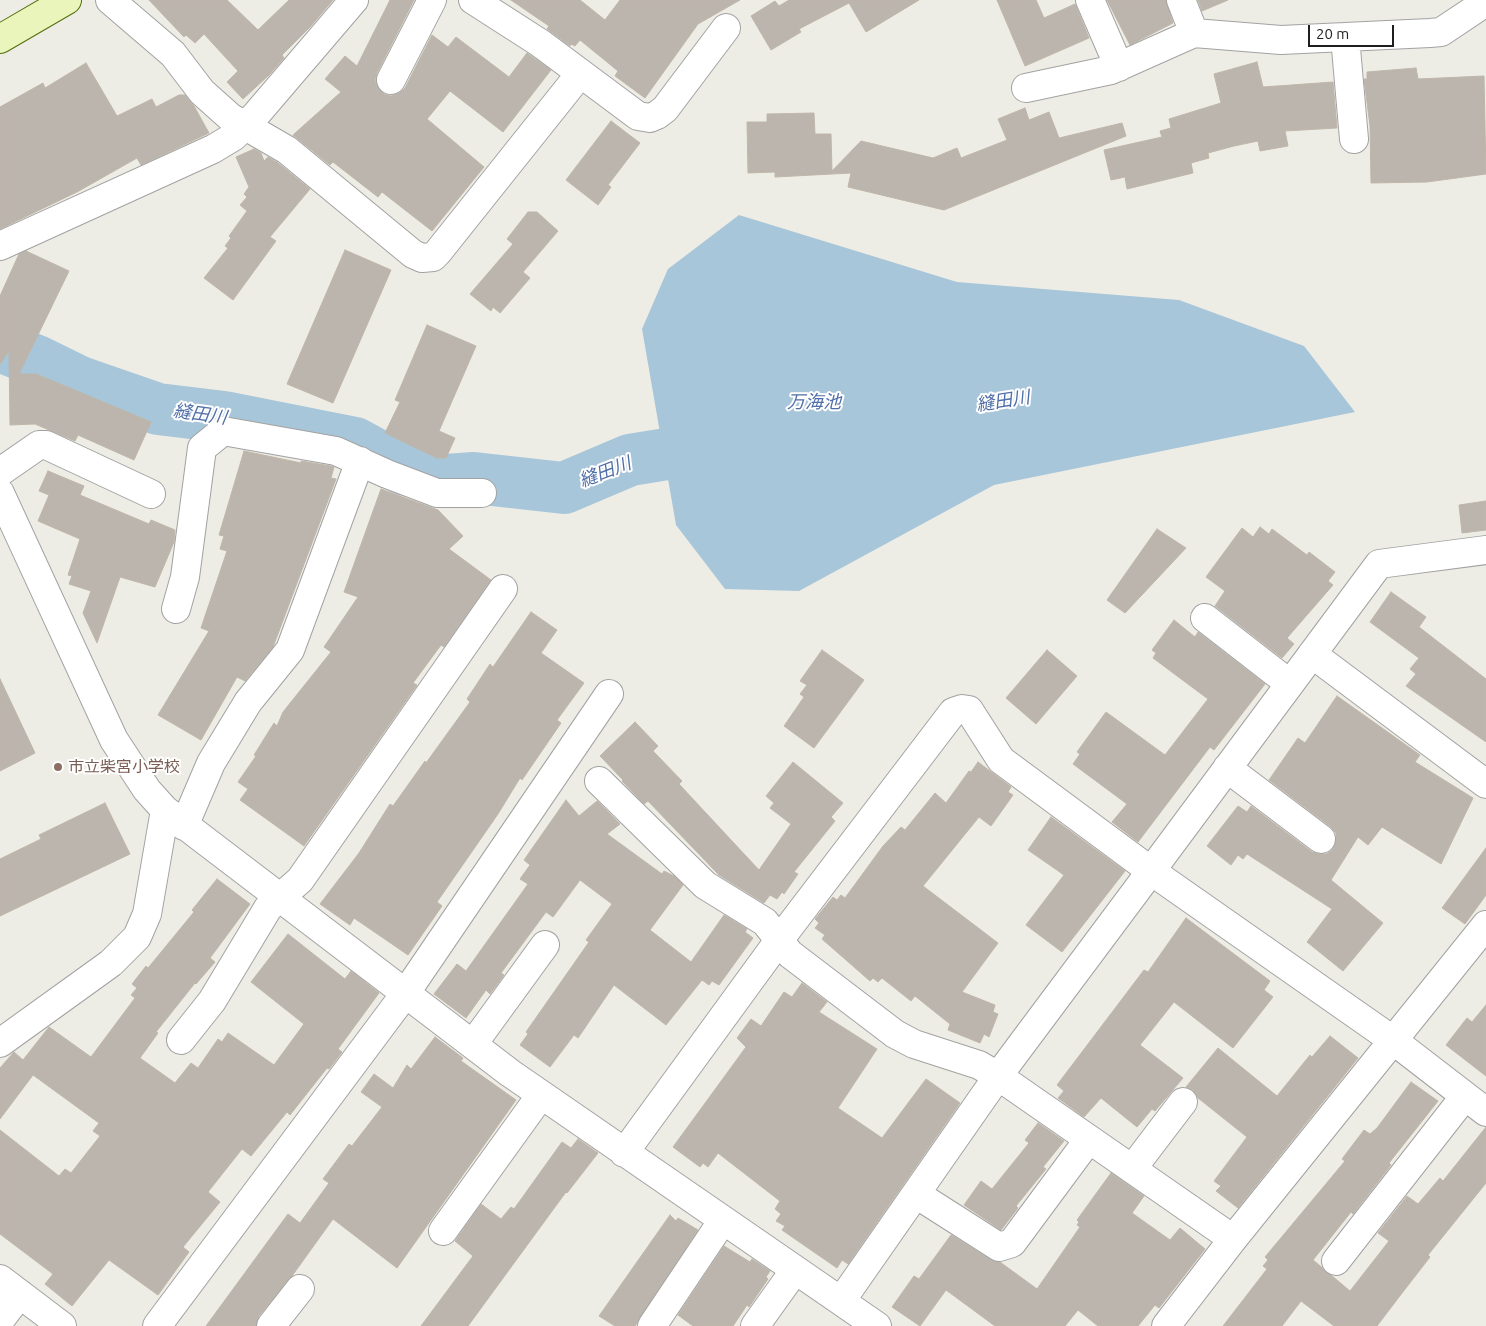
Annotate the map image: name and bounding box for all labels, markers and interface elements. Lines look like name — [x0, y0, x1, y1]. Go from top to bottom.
scale bar — [1311, 15, 1397, 47]
text: 20 m — [1316, 25, 1349, 42]
water label: 縫田川 — [975, 386, 1031, 416]
water label: 万海池 — [787, 391, 841, 413]
water label: 縫田川 — [172, 400, 228, 428]
water label: 縫田川 — [576, 452, 634, 492]
place label: 市立柴宮小学校 — [68, 757, 180, 777]
marker: 市立柴宮小学校 — [52, 761, 64, 773]

